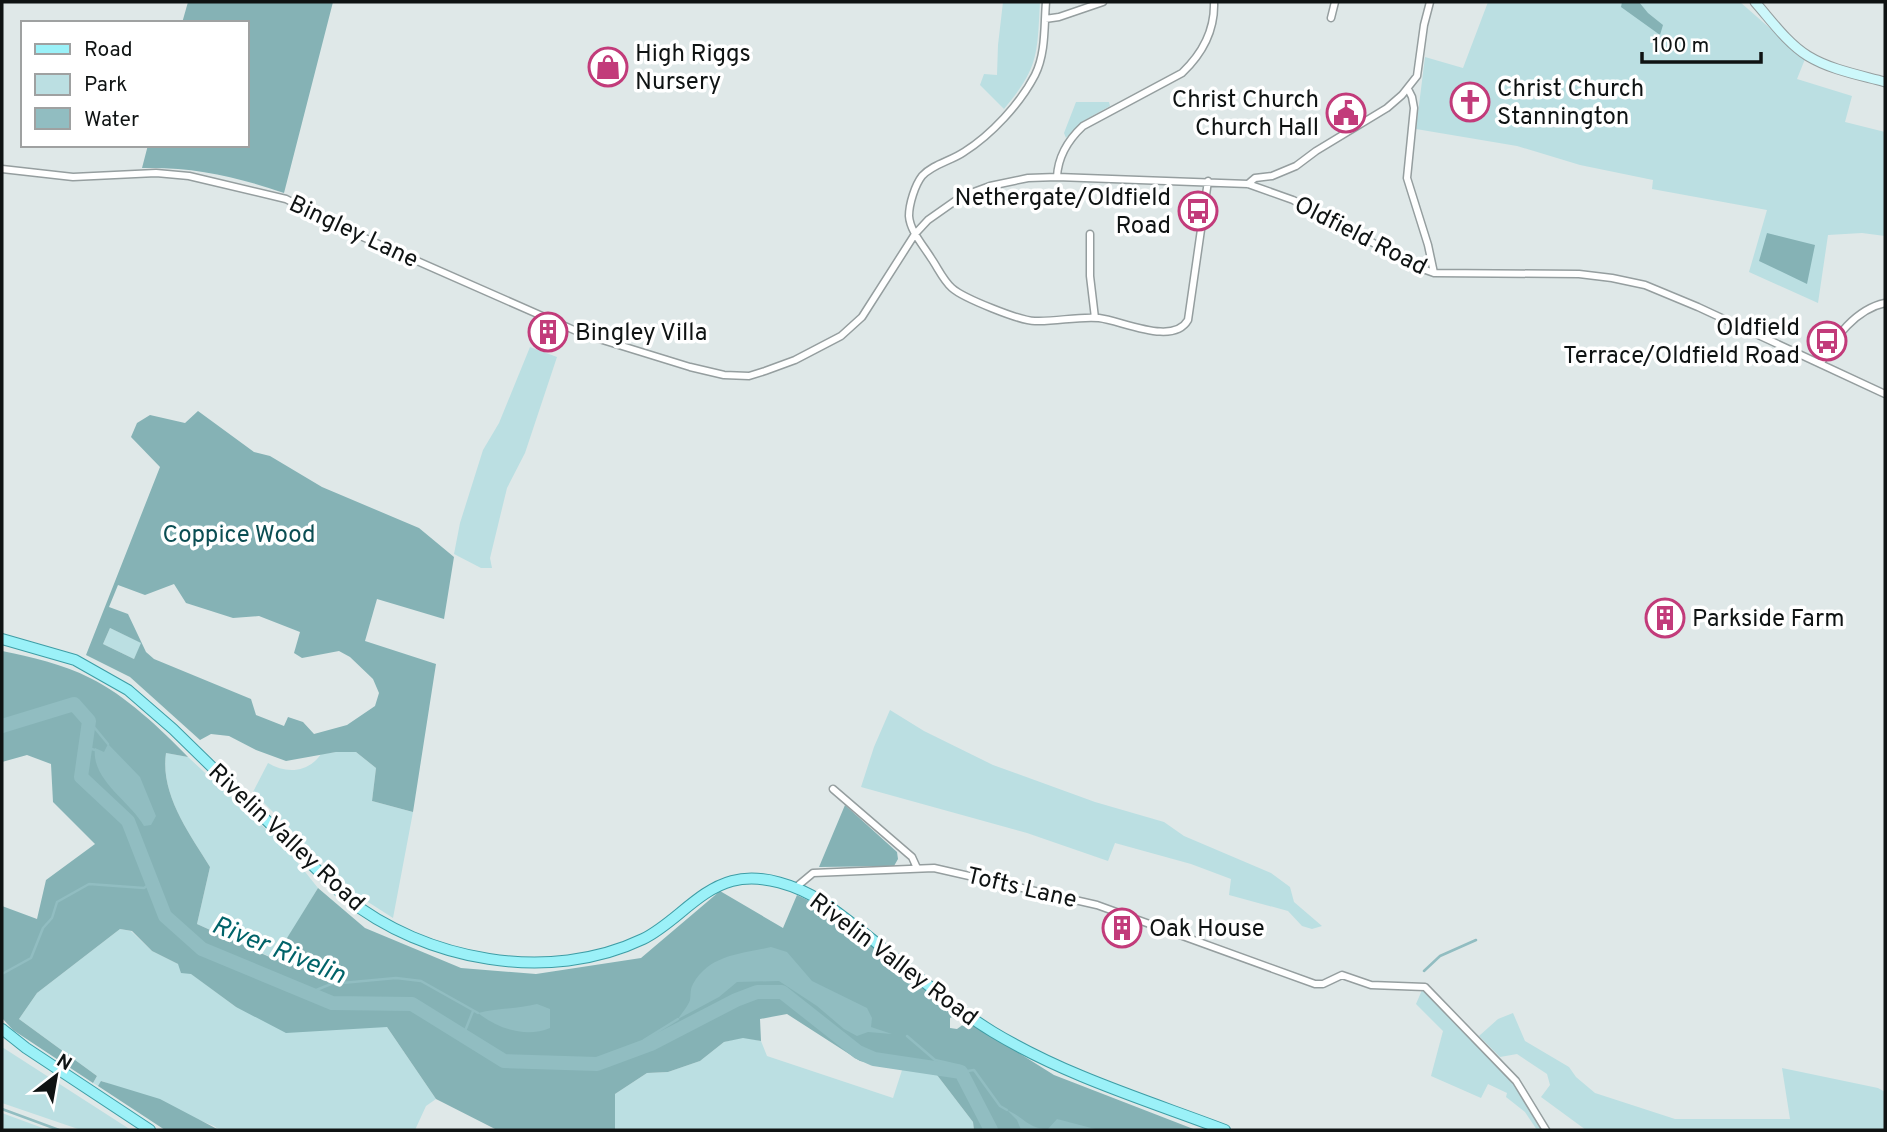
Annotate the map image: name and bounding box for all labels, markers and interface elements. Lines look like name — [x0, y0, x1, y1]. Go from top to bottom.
legend — [21, 21, 248, 147]
scale bar — [1642, 21, 1761, 65]
text: 100 m — [1652, 33, 1709, 60]
text: Road — [84, 37, 133, 64]
place label: High Riggs Nursery — [635, 40, 751, 98]
shop icon: High Riggs Nursery — [587, 46, 629, 88]
text: Park — [84, 72, 127, 99]
place label: Christ Church Stannington — [1497, 75, 1644, 133]
church icon: Christ Church Stannington — [1449, 81, 1491, 123]
place label: Christ Church Church Hall — [1172, 86, 1319, 144]
public building icon: Christ Church Church Hall — [1325, 92, 1367, 134]
text: Water — [84, 107, 139, 134]
place label: Nethergate/Oldfield Road — [955, 184, 1171, 242]
street label: Bingley Lane — [284, 190, 423, 276]
bus stop icon: Nethergate/Oldfield Road — [1177, 190, 1219, 232]
street label: Oldfield Road — [1289, 190, 1432, 283]
building icon: Bingley Villa — [527, 311, 569, 353]
place label: Oldfield Terrace/Oldfield Road — [1563, 314, 1800, 372]
place label: Bingley Villa — [575, 319, 707, 349]
bus stop icon: Oldfield Terrace/Oldfield Road — [1806, 320, 1848, 362]
park label: Coppice Wood — [162, 521, 316, 551]
building icon: Parkside Farm — [1644, 597, 1686, 639]
place label: Parkside Farm — [1692, 605, 1845, 635]
street label: Rivelin Valley Road — [201, 758, 370, 919]
street label: Tofts Lane — [964, 862, 1080, 916]
street label: Rivelin Valley Road — [803, 887, 983, 1034]
building icon: Oak House — [1101, 907, 1143, 949]
water label: River Rivelin — [206, 910, 350, 993]
place label: Oak House — [1149, 915, 1265, 945]
north arrow — [21, 1041, 91, 1111]
text: N — [52, 1049, 76, 1077]

